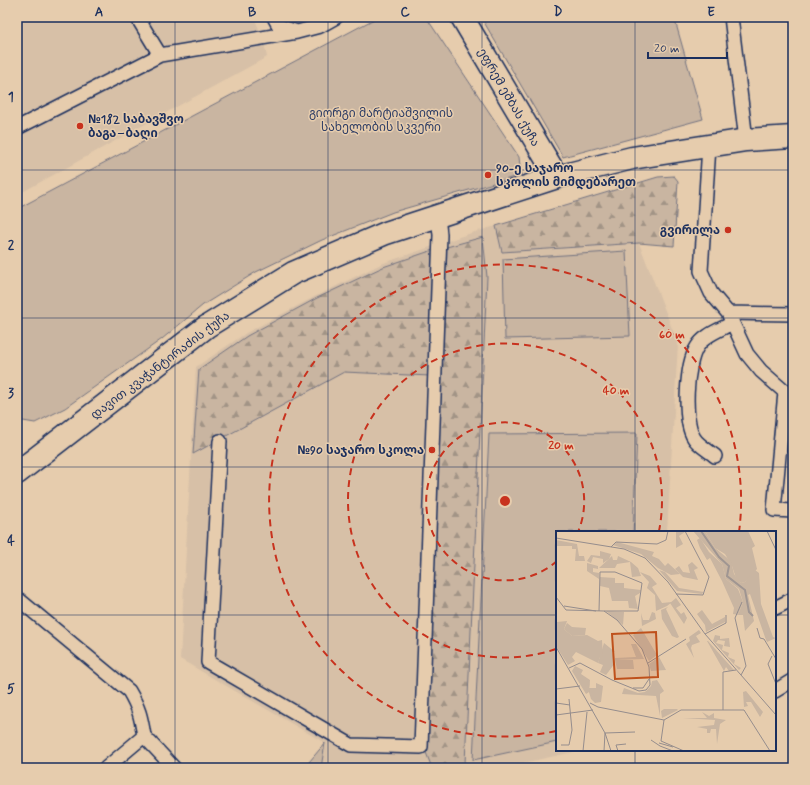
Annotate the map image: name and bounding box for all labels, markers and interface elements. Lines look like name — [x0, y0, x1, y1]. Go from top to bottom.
text: A — [95, 4, 103, 21]
text: B — [248, 4, 257, 21]
text: C — [400, 4, 410, 21]
text: D — [554, 4, 563, 21]
text: E — [707, 4, 715, 21]
scale bar — [648, 34, 727, 60]
text: 20 m — [654, 41, 680, 57]
street label: ეფრემ ეშბას ქუჩა — [473, 45, 543, 150]
text: 1 — [8, 89, 14, 106]
park label: გიორგი მარტიაშვილის სახელობის სკვერი — [309, 106, 453, 136]
place label: №182 საბავშვო ბაგა–ბაღი — [88, 112, 184, 142]
marker: №182 საბავშვო ბაგა–ბაღი — [75, 121, 85, 131]
place label: 90-ე საჯარო სკოლის მიმდებარეთ — [496, 161, 636, 191]
marker: 90-ე საჯარო სკოლის მიმდებარეთ — [483, 170, 493, 180]
place label: გვირილა — [660, 223, 720, 239]
marker: გვირილა — [723, 225, 733, 235]
text: 2 — [8, 237, 15, 254]
street label: დავით კვაჭანტირაძის ქუჩა — [88, 308, 233, 423]
text: 60 m — [659, 327, 685, 343]
text: 40 m — [603, 383, 630, 399]
text: 3 — [8, 385, 14, 402]
text: 20 m — [548, 438, 574, 454]
place label: №90 საჯარო სკოლა — [297, 443, 424, 459]
marker: №90 საჯარო სკოლა — [427, 445, 437, 455]
centre of rings — [498, 494, 512, 508]
inset map — [556, 531, 776, 751]
text: 4 — [7, 533, 15, 550]
text: 5 — [7, 681, 15, 698]

